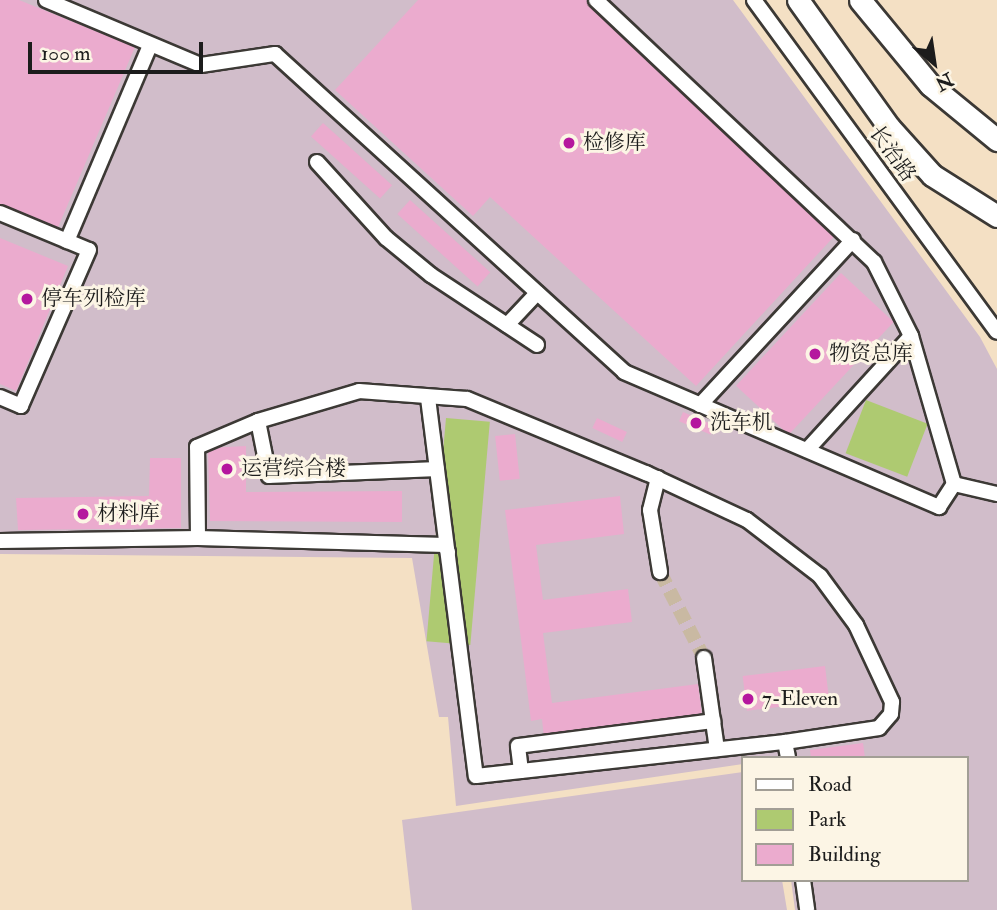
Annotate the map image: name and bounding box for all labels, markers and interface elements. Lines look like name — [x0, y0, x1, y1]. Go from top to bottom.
scale bar — [32, 28, 206, 72]
north arrow — [899, 28, 969, 98]
text: 100 m — [41, 40, 91, 67]
text: N — [931, 67, 957, 96]
street label: 长治路 — [863, 121, 921, 187]
place label: 检修库 — [583, 130, 646, 156]
marker: 检修库 — [561, 135, 577, 151]
place label: 停车列检库 — [41, 286, 146, 312]
marker: 停车列检库 — [19, 291, 35, 307]
place label: 物资总库 — [829, 341, 913, 367]
marker: 物资总库 — [807, 346, 823, 362]
place label: 洗车机 — [710, 410, 773, 436]
marker: 洗车机 — [688, 415, 704, 431]
place label: 运营综合楼 — [241, 456, 346, 482]
marker: 运营综合楼 — [219, 461, 235, 477]
place label: 材料库 — [97, 501, 160, 527]
marker: 材料库 — [75, 506, 91, 522]
place label: 7-Eleven — [762, 686, 838, 712]
marker: 7-Eleven — [740, 691, 756, 707]
legend — [741, 756, 969, 882]
text: Road — [808, 771, 852, 798]
text: Park — [808, 806, 846, 833]
text: Building — [808, 841, 881, 868]

